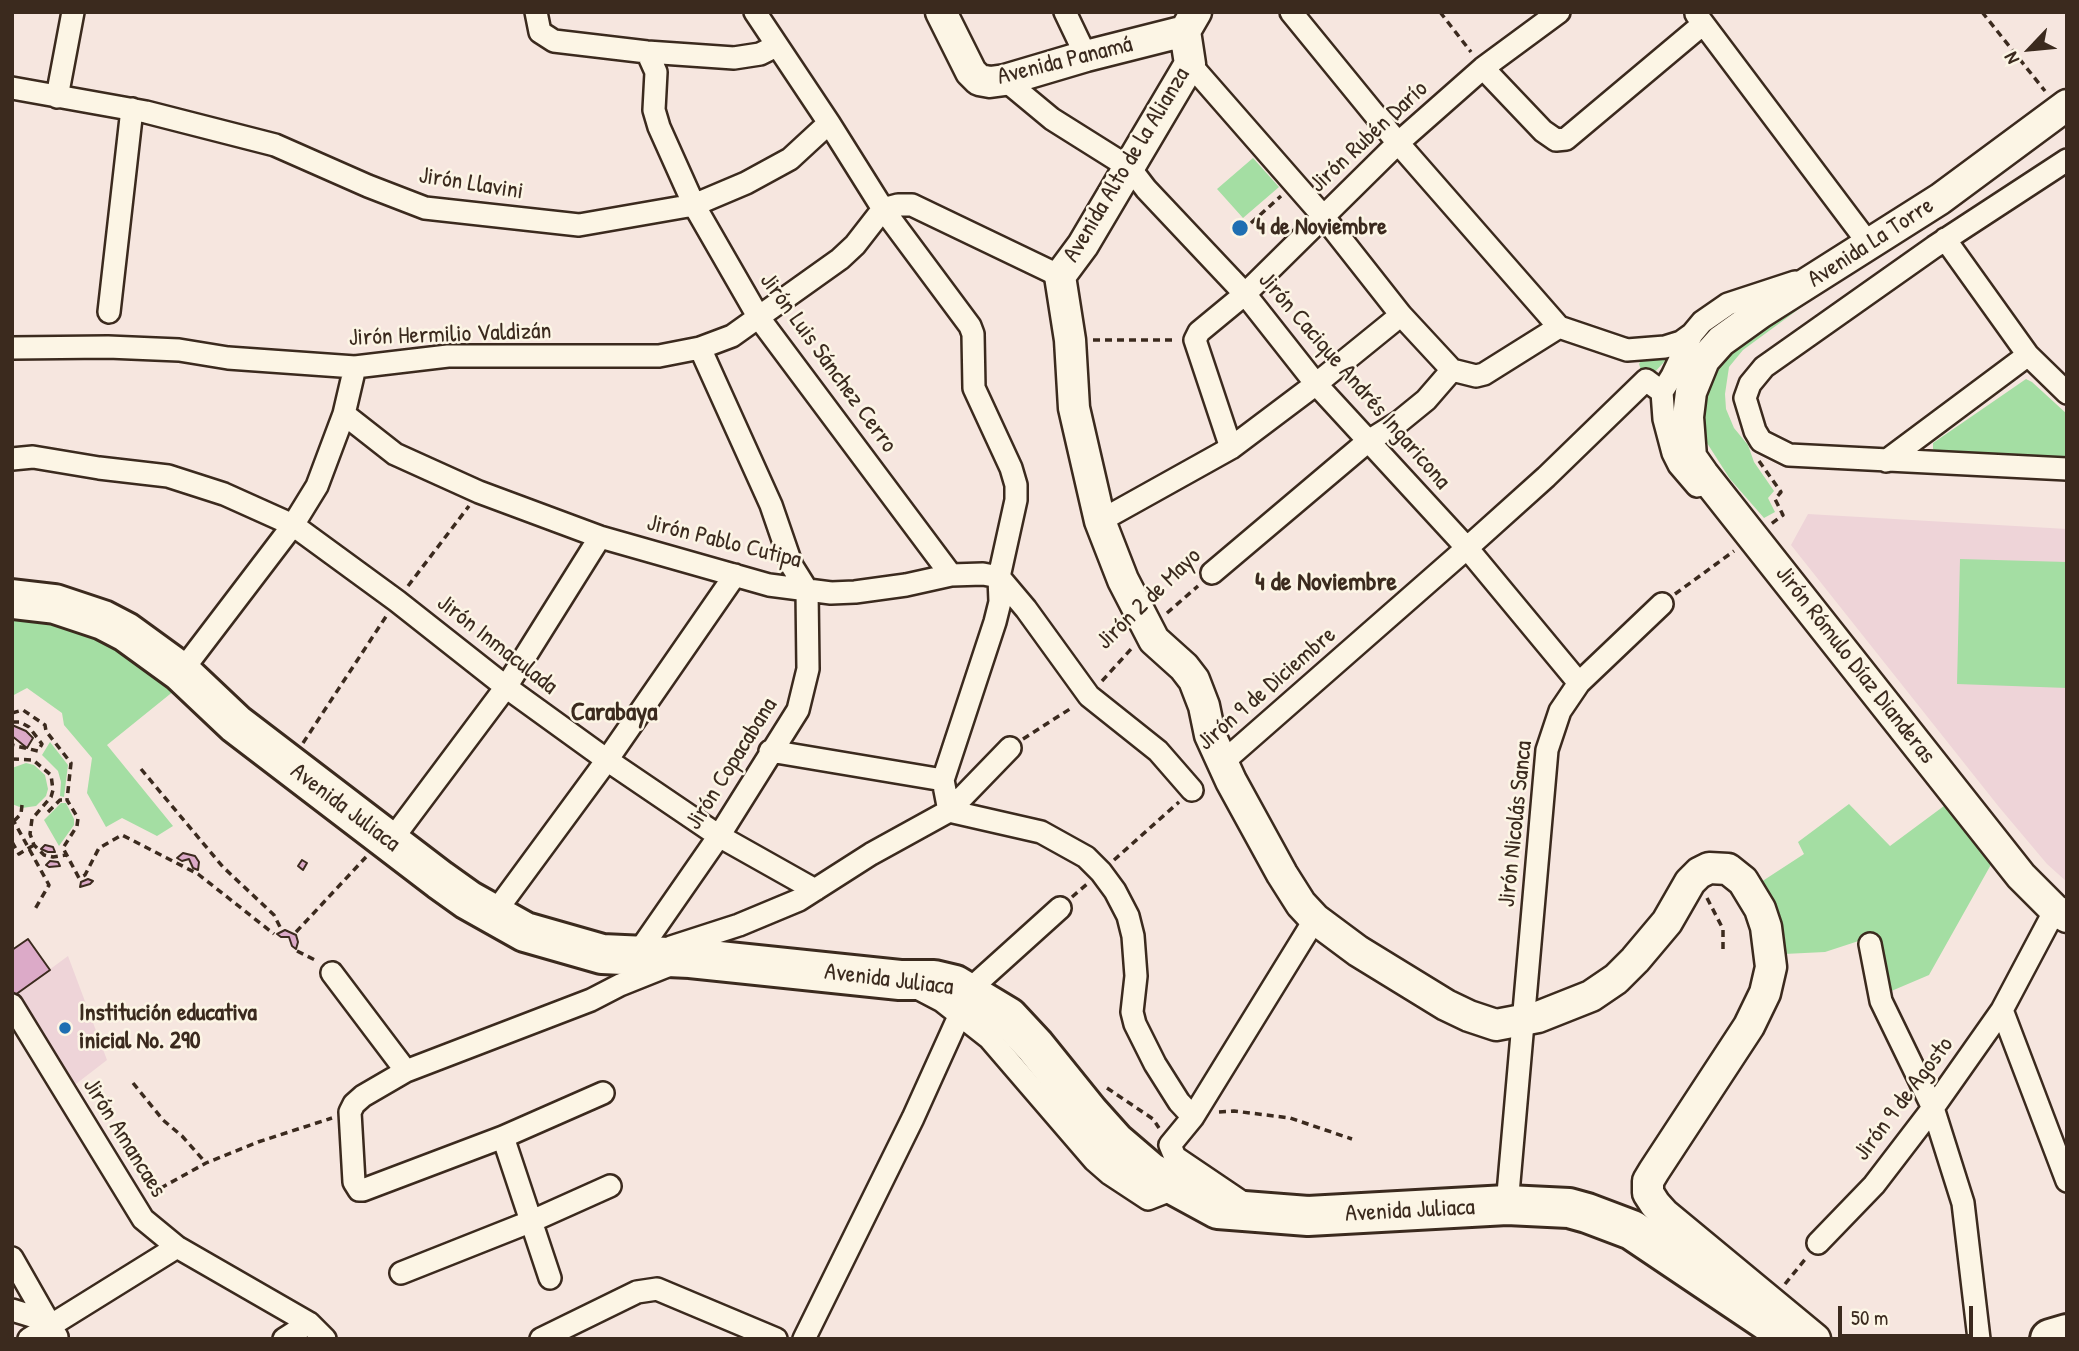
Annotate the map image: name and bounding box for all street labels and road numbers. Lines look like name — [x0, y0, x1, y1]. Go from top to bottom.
street label: Avenida Panamá — [994, 30, 1136, 92]
street label: Avenida Alto de la Alianza — [1057, 62, 1197, 268]
street label: Jirón Rubén Darío — [1304, 75, 1434, 199]
street label: Jirón Llavini — [417, 162, 525, 206]
street label: Avenida La Torre — [1803, 192, 1939, 294]
street label: Jirón Cacique Andrés Ingaricona — [1252, 266, 1456, 496]
street label: Jirón Luis Sánchez Cerro — [753, 268, 903, 458]
street label: Jirón Hermilio Valdizán — [348, 317, 552, 353]
street label: Jirón Pablo Cutipa — [644, 509, 804, 575]
street label: Jirón 2 de Mayo — [1091, 542, 1207, 656]
street label: Jirón Rómulo Díaz Dianderas — [1769, 560, 1941, 770]
street label: Jirón Inmaculada — [431, 589, 563, 701]
street label: Jirón 9 de Diciembre — [1192, 621, 1342, 757]
street label: Jirón Copacabana — [680, 693, 784, 835]
street label: Jirón Nicolás Sanca — [1493, 739, 1539, 909]
street label: Avenida Juliaca — [285, 757, 405, 859]
street label: Avenida Juliaca — [823, 958, 955, 1002]
street label: Jirón 9 de Agosto — [1848, 1031, 1960, 1167]
street label: Jirón Amancaes — [76, 1073, 172, 1203]
street label: Avenida Juliaca — [1344, 1193, 1476, 1229]

